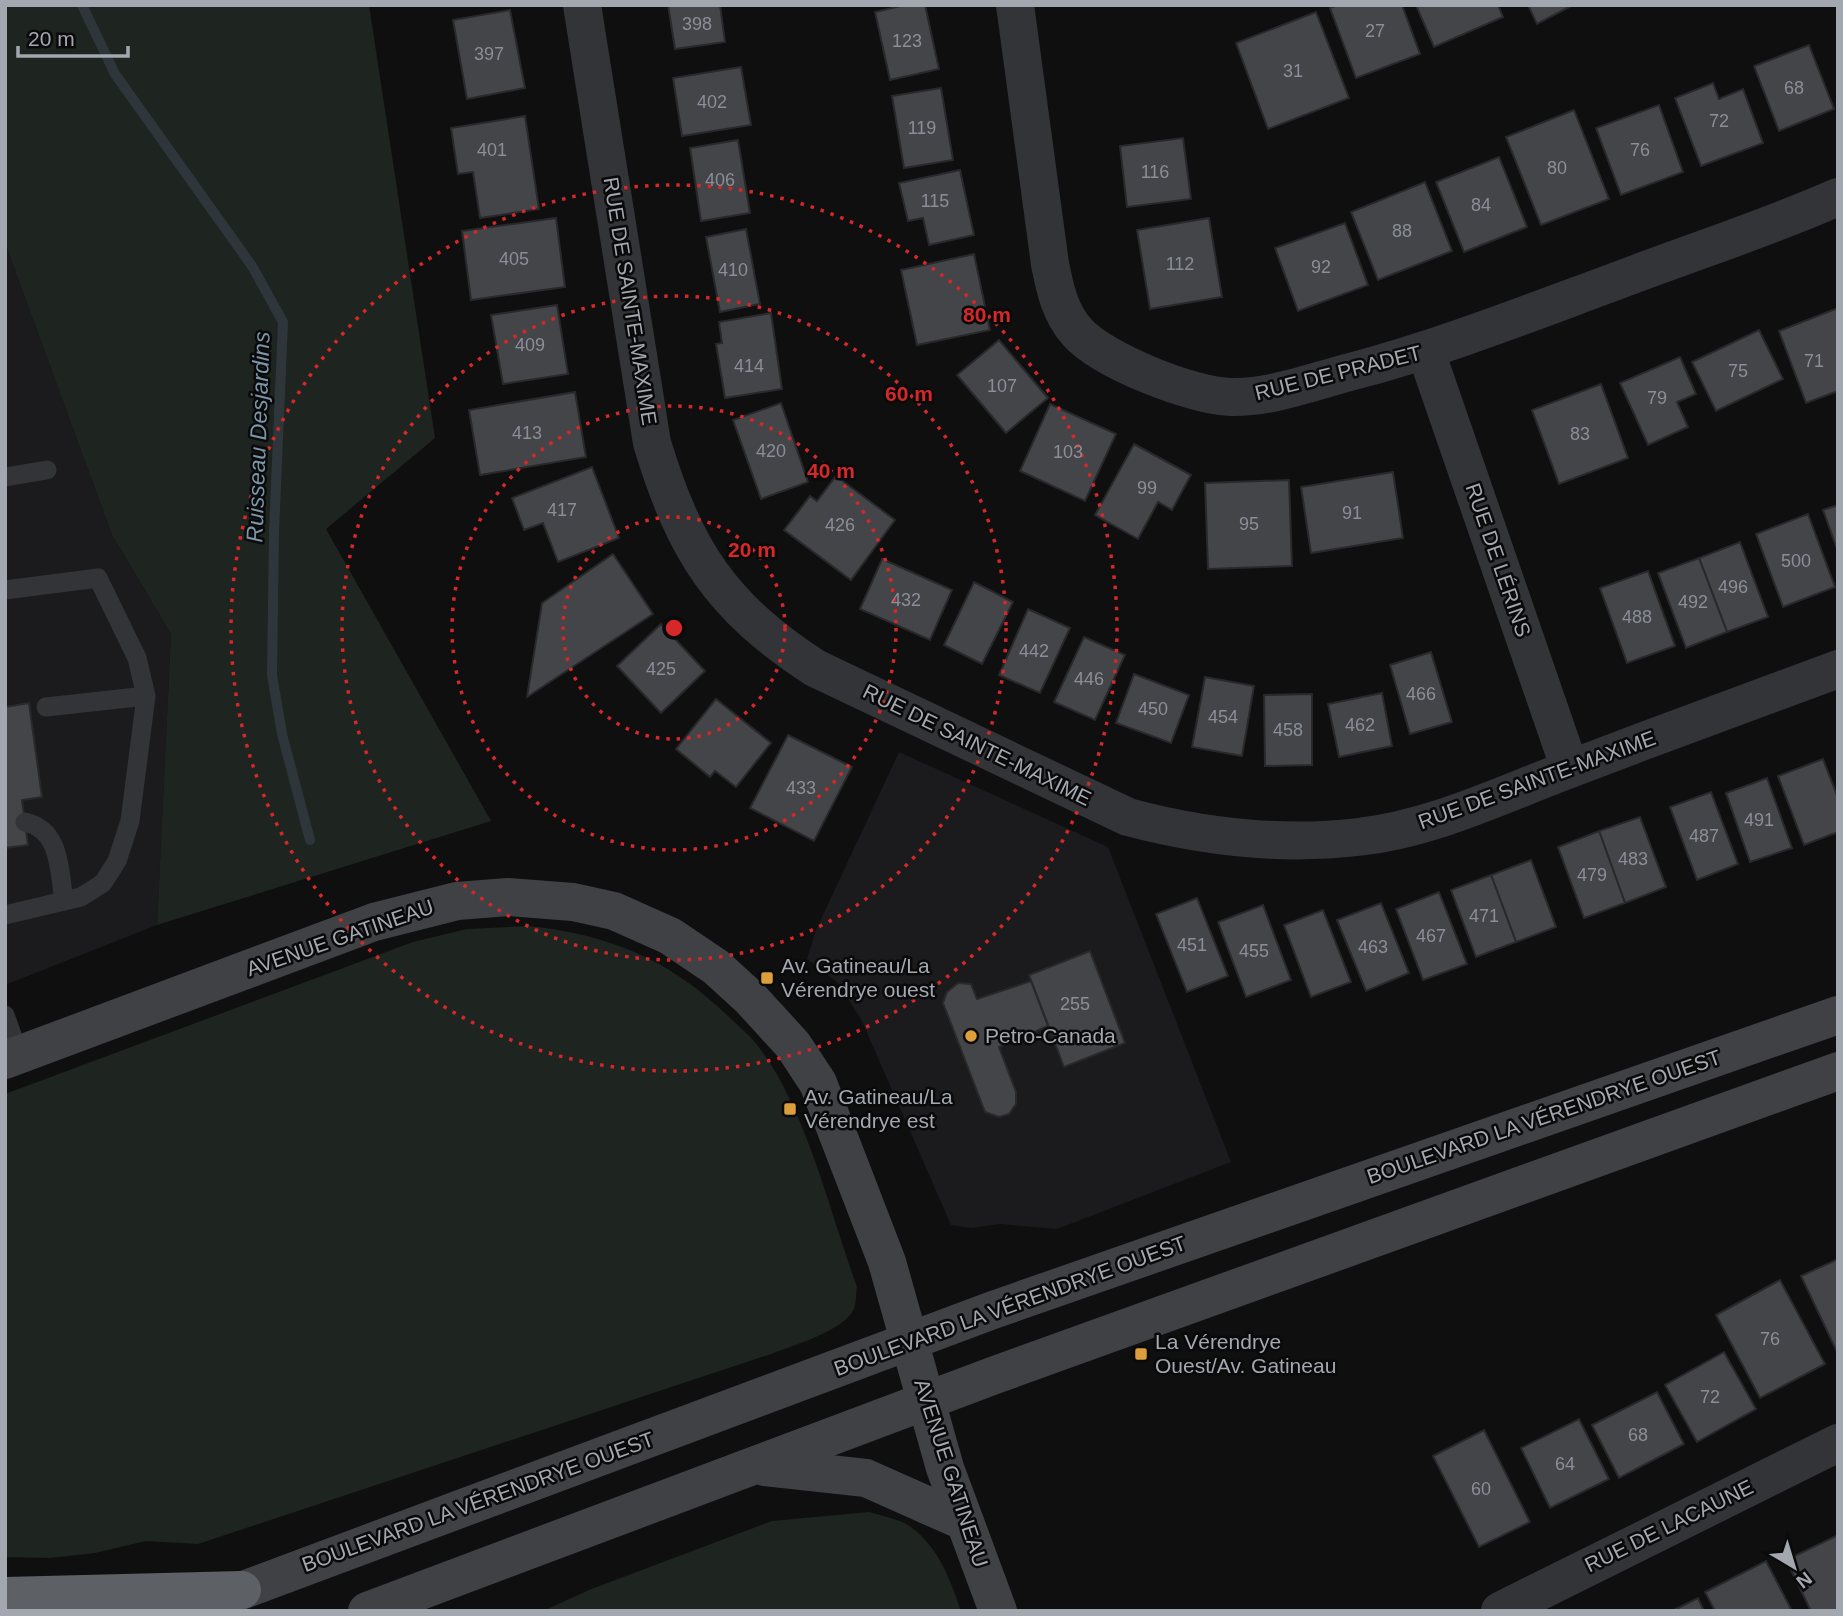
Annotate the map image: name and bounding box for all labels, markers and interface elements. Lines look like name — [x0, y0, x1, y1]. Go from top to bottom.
scale bar — [18, 14, 128, 58]
house number: 398 — [682, 14, 712, 34]
house number: 27 — [1365, 21, 1385, 41]
text: 20 m — [28, 27, 75, 50]
house number: 123 — [892, 31, 922, 51]
house number: 397 — [474, 44, 504, 64]
house number: 31 — [1283, 61, 1303, 81]
house number: 68 — [1784, 78, 1804, 98]
house number: 402 — [697, 92, 727, 112]
house number: 72 — [1709, 111, 1729, 131]
house number: 119 — [908, 118, 936, 138]
house number: 401 — [477, 140, 507, 160]
house number: 76 — [1630, 140, 1650, 160]
house number: 80 — [1547, 158, 1567, 178]
house number: 116 — [1141, 162, 1169, 182]
house number: 406 — [705, 170, 735, 190]
street label: RUE DE SAINTE-MAXIME — [600, 175, 661, 427]
house number: 115 — [921, 191, 949, 211]
house number: 84 — [1471, 195, 1491, 215]
house number: 88 — [1392, 221, 1412, 241]
house number: 405 — [499, 249, 529, 269]
house number: 112 — [1166, 254, 1194, 274]
house number: 92 — [1311, 257, 1331, 277]
house number: 410 — [718, 260, 748, 280]
text: 80 m — [963, 303, 1011, 326]
water label: Ruisseau Desjardins — [241, 331, 275, 543]
house number: 409 — [515, 335, 545, 355]
street label: RUE DE PRADET — [1252, 341, 1423, 404]
house number: 71 — [1804, 351, 1824, 371]
house number: 414 — [734, 356, 764, 376]
house number: 75 — [1728, 361, 1748, 381]
house number: 107 — [987, 376, 1017, 396]
text: 60 m — [885, 382, 933, 405]
house number: 79 — [1647, 388, 1667, 408]
house number: 413 — [512, 423, 542, 443]
house number: 83 — [1570, 424, 1590, 444]
house number: 420 — [756, 441, 786, 461]
house number: 103 — [1053, 442, 1083, 462]
text: 40 m — [807, 459, 855, 482]
house number: 99 — [1137, 478, 1157, 498]
street label: RUE DE LÉRINS — [1461, 480, 1536, 640]
house number: 417 — [547, 500, 577, 520]
house number: 91 — [1342, 503, 1362, 523]
house number: 95 — [1239, 514, 1259, 534]
house number: 426 — [825, 515, 855, 535]
text: 20 m — [728, 538, 776, 561]
house number: 500 — [1781, 551, 1811, 571]
house number: 496 — [1718, 577, 1748, 597]
house number: 432 — [891, 590, 921, 610]
house number: 492 — [1678, 592, 1708, 612]
house number: 488 — [1622, 607, 1652, 627]
centre of rings — [662, 616, 686, 640]
house number: 442 — [1019, 641, 1049, 661]
house number: 425 — [646, 659, 676, 679]
house number: 446 — [1074, 669, 1104, 689]
street label: RUE DE SAINTE-MAXIME — [859, 679, 1095, 810]
house number: 466 — [1406, 684, 1436, 704]
house number: 450 — [1138, 699, 1168, 719]
house number: 454 — [1208, 707, 1238, 727]
house number: 462 — [1345, 715, 1375, 735]
house number: 458 — [1273, 720, 1303, 740]
street label: RUE DE SAINTE-MAXIME — [1415, 726, 1659, 833]
house number: 433 — [786, 778, 816, 798]
house number: 491 — [1744, 810, 1774, 830]
house number: 487 — [1689, 826, 1719, 846]
house number: 483 — [1618, 849, 1648, 869]
house number: 479 — [1577, 865, 1607, 885]
street label: AVENUE GATINEAU — [243, 895, 436, 980]
house number: 471 — [1469, 906, 1499, 926]
house number: 467 — [1416, 926, 1446, 946]
house number: 451 — [1177, 935, 1207, 955]
house number: 463 — [1358, 937, 1388, 957]
house number: 455 — [1239, 941, 1269, 961]
place label: Av. Gatineau/La Vérendrye ouest — [781, 954, 935, 1001]
marker: Av. Gatineau/La Vérendrye ouest — [759, 970, 775, 986]
house number: 255 — [1060, 994, 1090, 1014]
place label: Petro-Canada — [985, 1024, 1116, 1047]
marker: Petro-Canada — [963, 1028, 979, 1044]
street label: BOULEVARD LA VÉRENDRYE OUEST — [1364, 1045, 1724, 1188]
place label: Av. Gatineau/La Vérendrye est — [804, 1085, 953, 1132]
marker: Av. Gatineau/La Vérendrye est — [782, 1101, 798, 1117]
street label: BOULEVARD LA VÉRENDRYE OUEST — [831, 1231, 1189, 1380]
house number: 76 — [1760, 1329, 1780, 1349]
place label: La Vérendrye Ouest/Av. Gatineau — [1155, 1330, 1336, 1377]
marker: La Vérendrye Ouest/Av. Gatineau — [1133, 1346, 1149, 1362]
street label: AVENUE GATINEAU — [910, 1376, 993, 1570]
house number: 72 — [1700, 1387, 1720, 1407]
house number: 68 — [1628, 1425, 1648, 1445]
street label: BOULEVARD LA VÉRENDRYE OUEST — [299, 1427, 657, 1576]
house number: 64 — [1555, 1454, 1575, 1474]
street label: RUE DE LACAUNE — [1581, 1475, 1757, 1576]
house number: 60 — [1471, 1479, 1491, 1499]
north arrow — [1759, 1532, 1829, 1602]
text: N — [1792, 1568, 1816, 1593]

